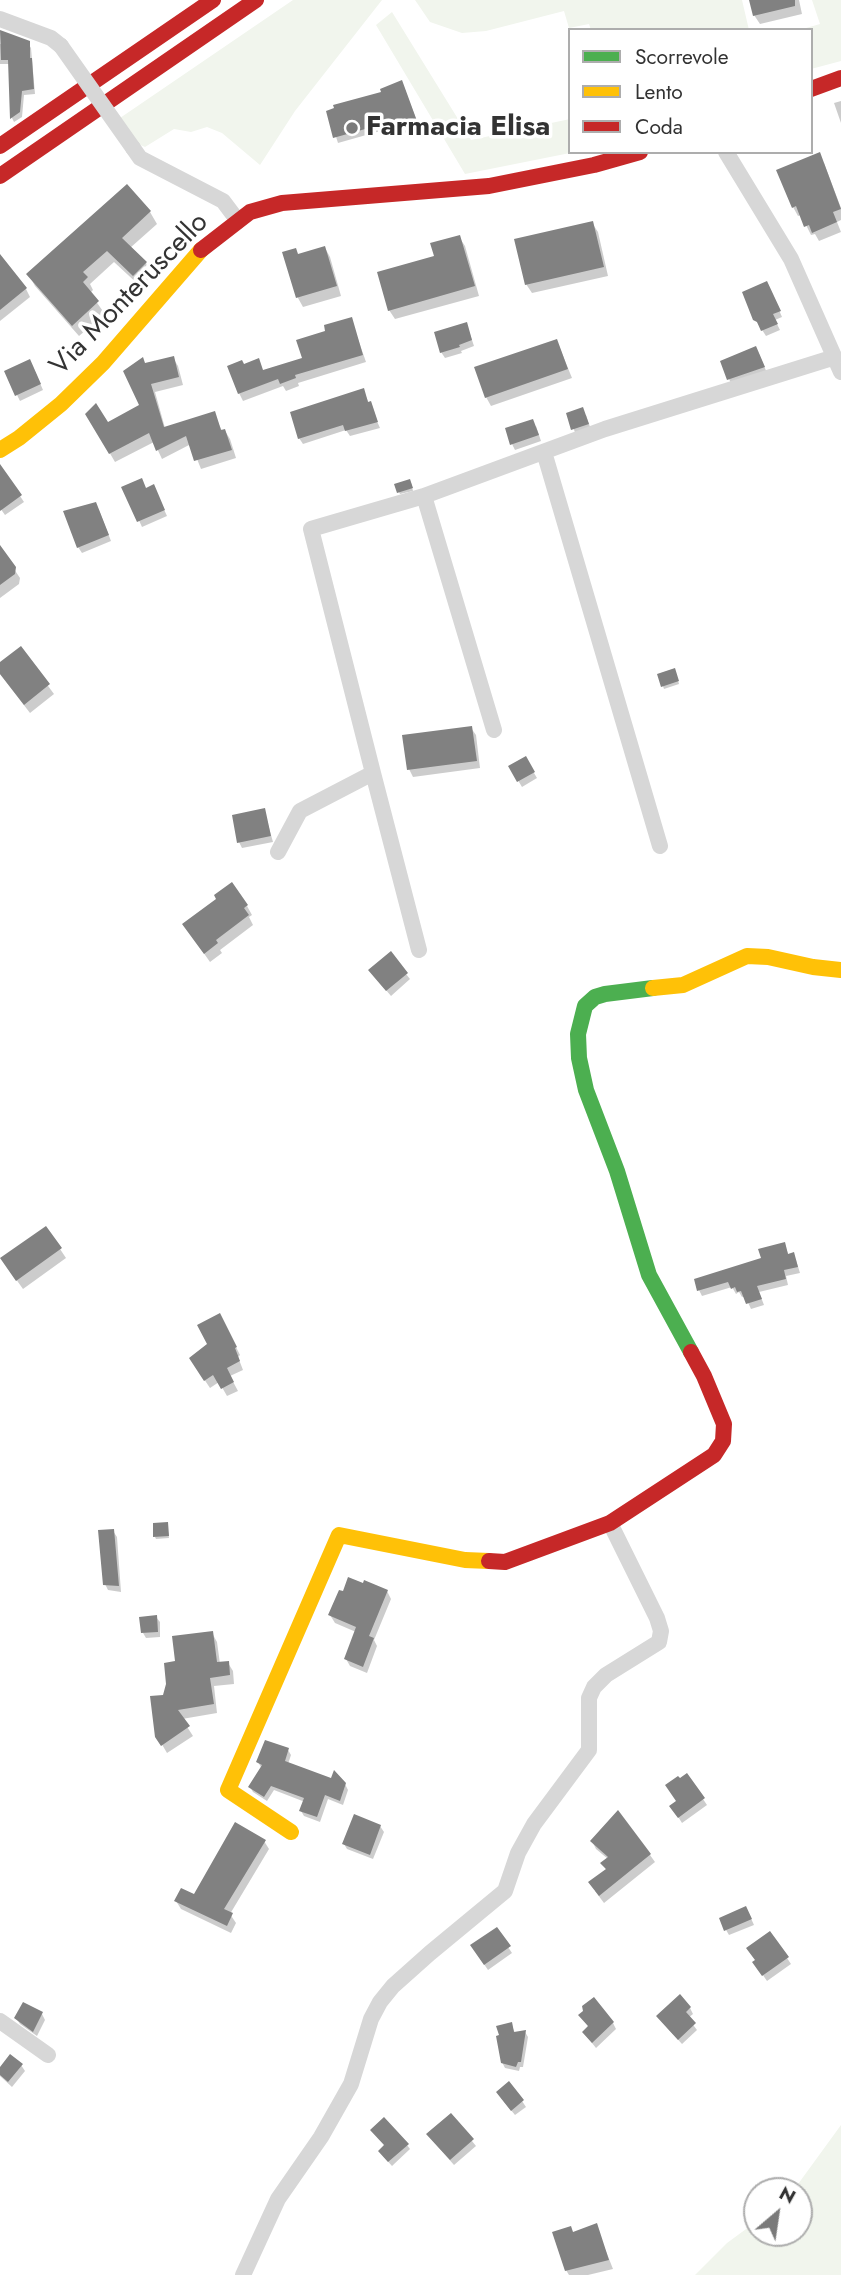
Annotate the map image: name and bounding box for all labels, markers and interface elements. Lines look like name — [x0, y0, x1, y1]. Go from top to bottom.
legend — [568, 28, 813, 154]
text: Scorrevole — [635, 42, 729, 72]
text: Lento — [635, 77, 683, 107]
place label: Farmacia Elisa — [366, 111, 550, 145]
text: Coda — [635, 112, 683, 142]
marker: Farmacia Elisa — [344, 120, 360, 136]
street label: Via Monteruscello — [44, 207, 216, 383]
north arrow — [743, 2177, 813, 2247]
text: N — [774, 2179, 801, 2210]

